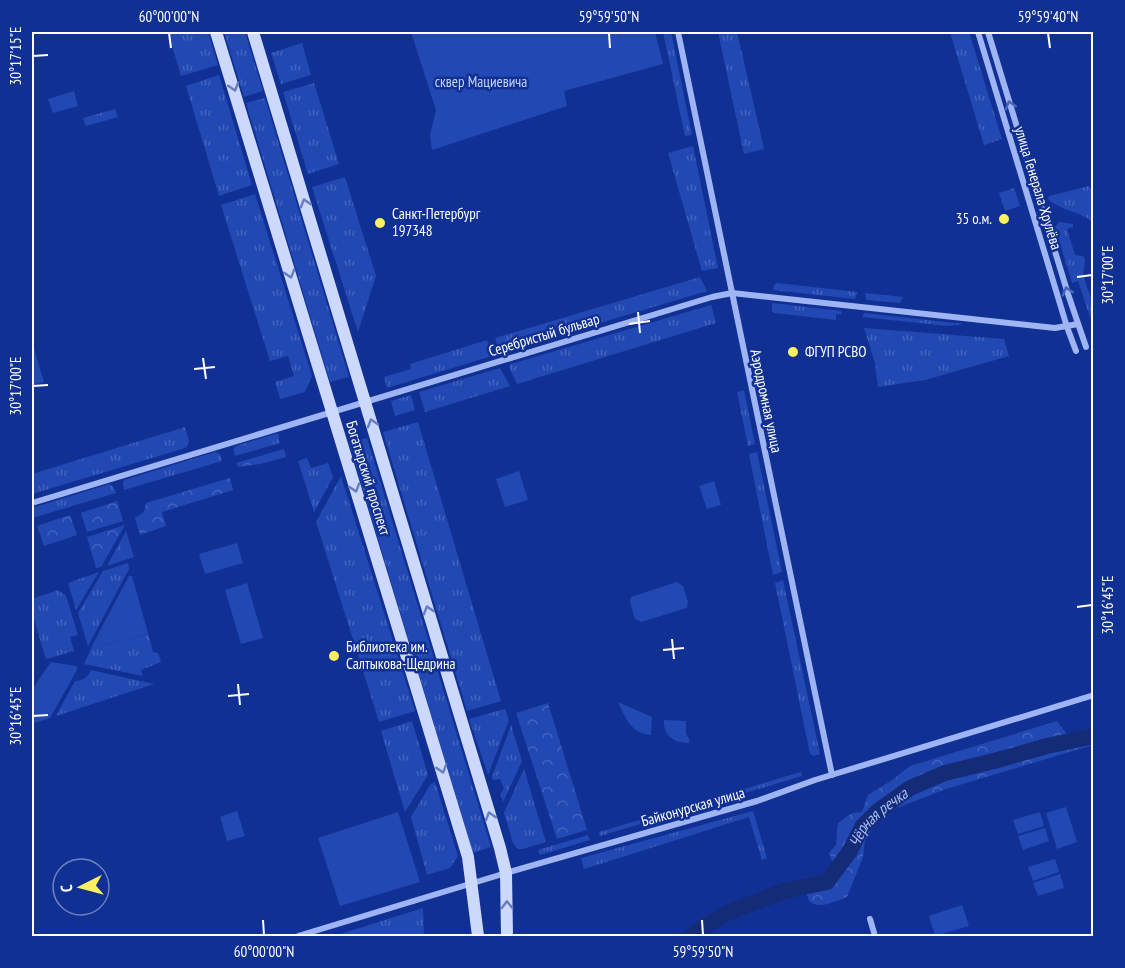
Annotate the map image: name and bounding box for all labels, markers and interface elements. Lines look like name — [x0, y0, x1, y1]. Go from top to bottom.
text: 60°00'00"N — [139, 7, 199, 26]
text: 59°59'50"N — [579, 7, 639, 26]
text: 59°59'40"N — [1018, 7, 1078, 26]
text: 30°17'15"E — [6, 26, 25, 86]
park label: сквер Мациевича — [435, 72, 527, 91]
one-way arrow — [227, 81, 239, 92]
one-way arrow — [1005, 100, 1017, 111]
street label: улица Генерала Хрулёва — [1011, 124, 1066, 252]
one-way arrow — [300, 198, 312, 208]
place label: Санкт-Петербург 197348 — [392, 204, 481, 240]
place label: 35 о.м. — [956, 209, 992, 228]
marker: 35 о.м. — [997, 212, 1011, 226]
marker: Санкт-Петербург 197348 — [373, 216, 387, 230]
text: 30°17'00"E — [1098, 245, 1117, 305]
one-way arrow — [283, 268, 295, 279]
one-way arrow — [1062, 286, 1074, 297]
street label: Серебристый бульвар — [486, 309, 602, 360]
place label: ФГУП РСВО — [805, 342, 866, 361]
marker: ФГУП РСВО — [786, 345, 800, 359]
street label: Аэродромная улица — [746, 347, 787, 454]
text: 30°17'00"E — [6, 356, 25, 416]
street label: Богатырский проспект — [342, 418, 395, 537]
one-way arrow — [367, 418, 379, 429]
one-way arrow — [348, 482, 360, 493]
text: 30°16'45"E — [1098, 575, 1117, 635]
one-way arrow — [423, 605, 435, 616]
place label: Библиотека им. Салтыкова-Щедрина — [346, 637, 455, 673]
marker: Библиотека им. Салтыкова-Щедрина — [327, 649, 341, 663]
text: 30°16'45"E — [6, 686, 25, 746]
one-way arrow — [435, 763, 447, 774]
water label: Чёрная речка — [844, 782, 913, 850]
street label: Байконурская улица — [639, 783, 747, 830]
one-way arrow — [485, 811, 497, 822]
north arrow — [51, 857, 111, 917]
text: С — [56, 883, 76, 893]
one-way arrow — [500, 900, 513, 909]
text: 60°00'00"N — [234, 942, 294, 961]
text: 59°59'50"N — [673, 942, 733, 961]

